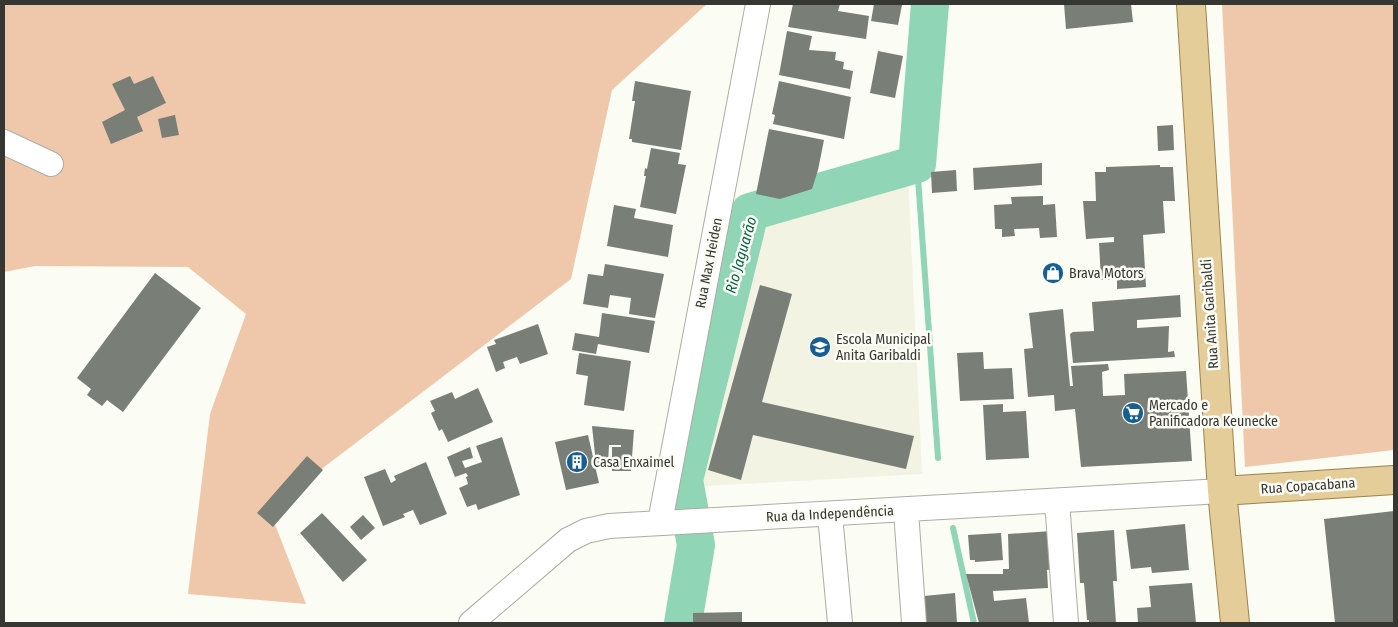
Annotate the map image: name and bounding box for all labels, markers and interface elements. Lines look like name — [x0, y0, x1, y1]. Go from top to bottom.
water label: Rio Jaguarão — [721, 214, 761, 295]
street label: Rua Max Heiden — [692, 216, 726, 310]
street label: Rua Anita Garibaldi — [1198, 259, 1222, 369]
shop icon: Brava Motors — [1041, 261, 1065, 285]
place label: Brava Motors — [1069, 265, 1144, 282]
place label: Escola Municipal Anita Garibaldi — [836, 331, 931, 364]
school or university icon: Escola Municipal Anita Garibaldi — [808, 335, 832, 359]
place label: Mercado e Panificadora Keunecke — [1149, 397, 1278, 430]
supermarket icon: Mercado e Panificadora Keunecke — [1121, 401, 1145, 425]
building icon: Casa Enxaimel — [565, 450, 589, 474]
place label: Casa Enxaimel — [593, 454, 675, 471]
street label: Rua Copacabana — [1260, 474, 1356, 498]
street label: Rua da Independência — [766, 502, 895, 526]

